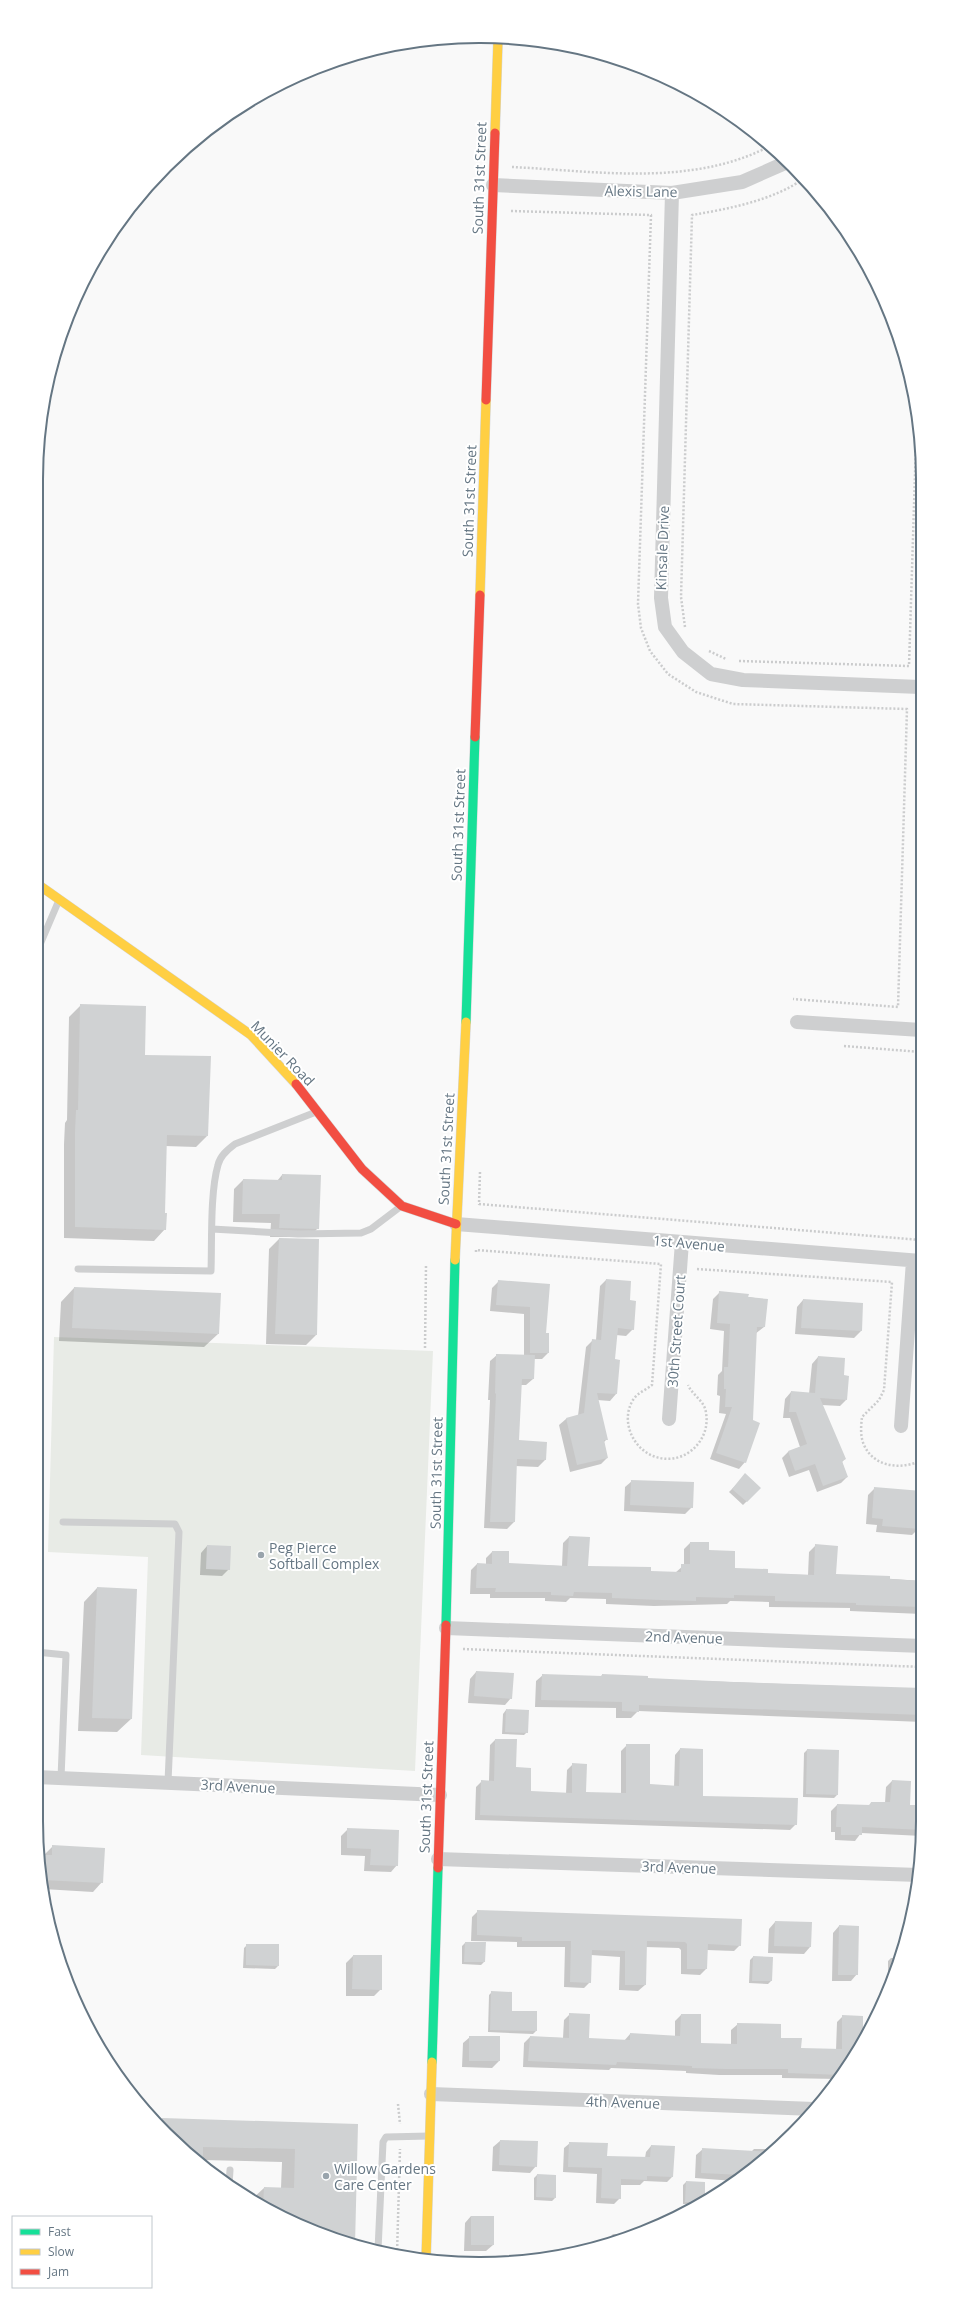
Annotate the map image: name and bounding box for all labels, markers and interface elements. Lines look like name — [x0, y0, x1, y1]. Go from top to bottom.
street label: South 31st Street — [468, 122, 490, 234]
street label: Alexis Lane — [604, 181, 678, 201]
street label: South 31st Street — [458, 445, 480, 557]
street label: Kinsale Drive — [651, 505, 673, 591]
street label: South 31st Street — [447, 769, 469, 881]
street label: Munier Road — [247, 1016, 319, 1090]
street label: South 31st Street — [434, 1092, 458, 1206]
street label: 1st Avenue — [652, 1230, 726, 1256]
street label: 30th Street Court — [663, 1274, 689, 1388]
street label: South 31st Street — [426, 1417, 446, 1529]
place label: Peg Pierce Softball Complex — [269, 1538, 380, 1573]
marker: Peg Pierce Softball Complex — [256, 1550, 266, 1560]
street label: 2nd Avenue — [645, 1626, 723, 1648]
street label: South 31st Street — [415, 1741, 437, 1853]
street label: 3rd Avenue — [200, 1775, 276, 1797]
street label: 3rd Avenue — [641, 1856, 717, 1878]
street label: 4th Avenue — [586, 2091, 660, 2113]
place label: Willow Gardens Care Center — [334, 2159, 436, 2194]
marker: Willow Gardens Care Center — [321, 2171, 331, 2181]
legend — [12, 2216, 152, 2288]
text: Fast — [48, 2223, 71, 2240]
text: Slow — [48, 2243, 75, 2260]
text: Jam — [47, 2263, 69, 2280]

